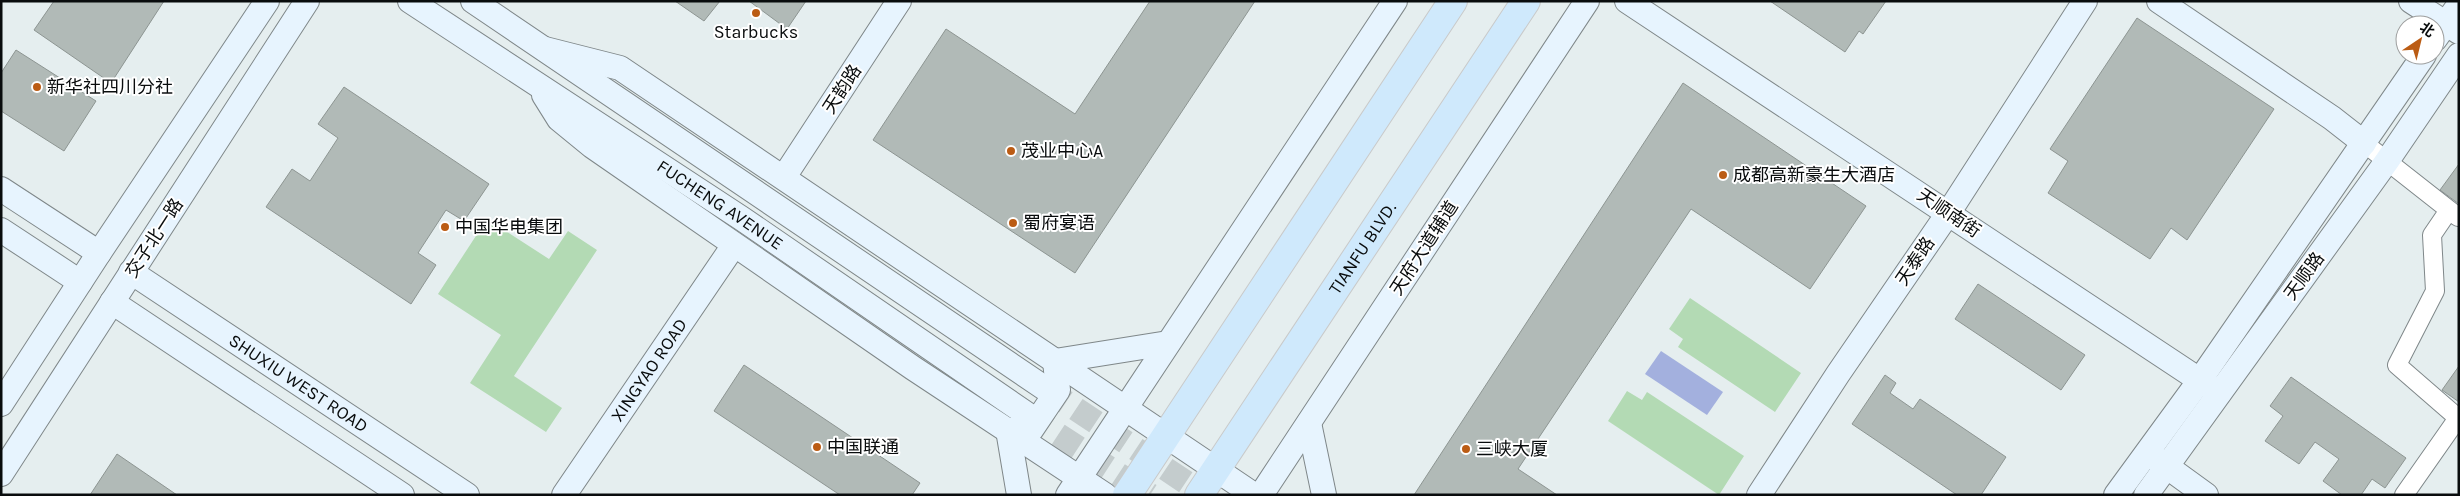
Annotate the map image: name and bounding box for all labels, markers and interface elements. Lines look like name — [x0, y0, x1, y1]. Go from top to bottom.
marker: Starbucks — [750, 7, 762, 19]
north arrow — [2395, 15, 2445, 65]
text: 北 — [2417, 19, 2438, 41]
place label: Starbucks — [714, 21, 798, 43]
street label: 天韵路 — [818, 60, 866, 118]
place label: 新华社四川分社 — [47, 76, 173, 98]
marker: 新华社四川分社 — [31, 81, 43, 93]
place label: 茂业中心A — [1021, 140, 1103, 162]
marker: 茂业中心A — [1005, 145, 1017, 157]
street label: FUCHENG AVENUE — [653, 155, 787, 255]
place label: 成都高新豪生大酒店 — [1733, 164, 1895, 186]
marker: 成都高新豪生大酒店 — [1717, 169, 1729, 181]
street label: 天顺南街 — [1913, 184, 1985, 242]
street label: 交子北一路 — [120, 194, 188, 282]
street label: 天府大道辅道 — [1385, 197, 1463, 299]
street label: TIANFU BLVD. — [1324, 198, 1401, 299]
place label: 蜀府宴语 — [1023, 212, 1095, 234]
place label: 中国华电集团 — [455, 216, 563, 238]
marker: 蜀府宴语 — [1007, 217, 1019, 229]
marker: 中国华电集团 — [439, 221, 451, 233]
street label: 天泰路 — [1891, 232, 1939, 290]
street label: 天顺路 — [2279, 248, 2329, 304]
street label: XINGYAO ROAD — [606, 314, 692, 426]
street label: SHUXIU WEST ROAD — [225, 329, 372, 437]
place label: 中国联通 — [827, 436, 899, 458]
place label: 三峡大厦 — [1476, 438, 1548, 460]
marker: 中国联通 — [811, 441, 823, 453]
marker: 三峡大厦 — [1460, 443, 1472, 455]

